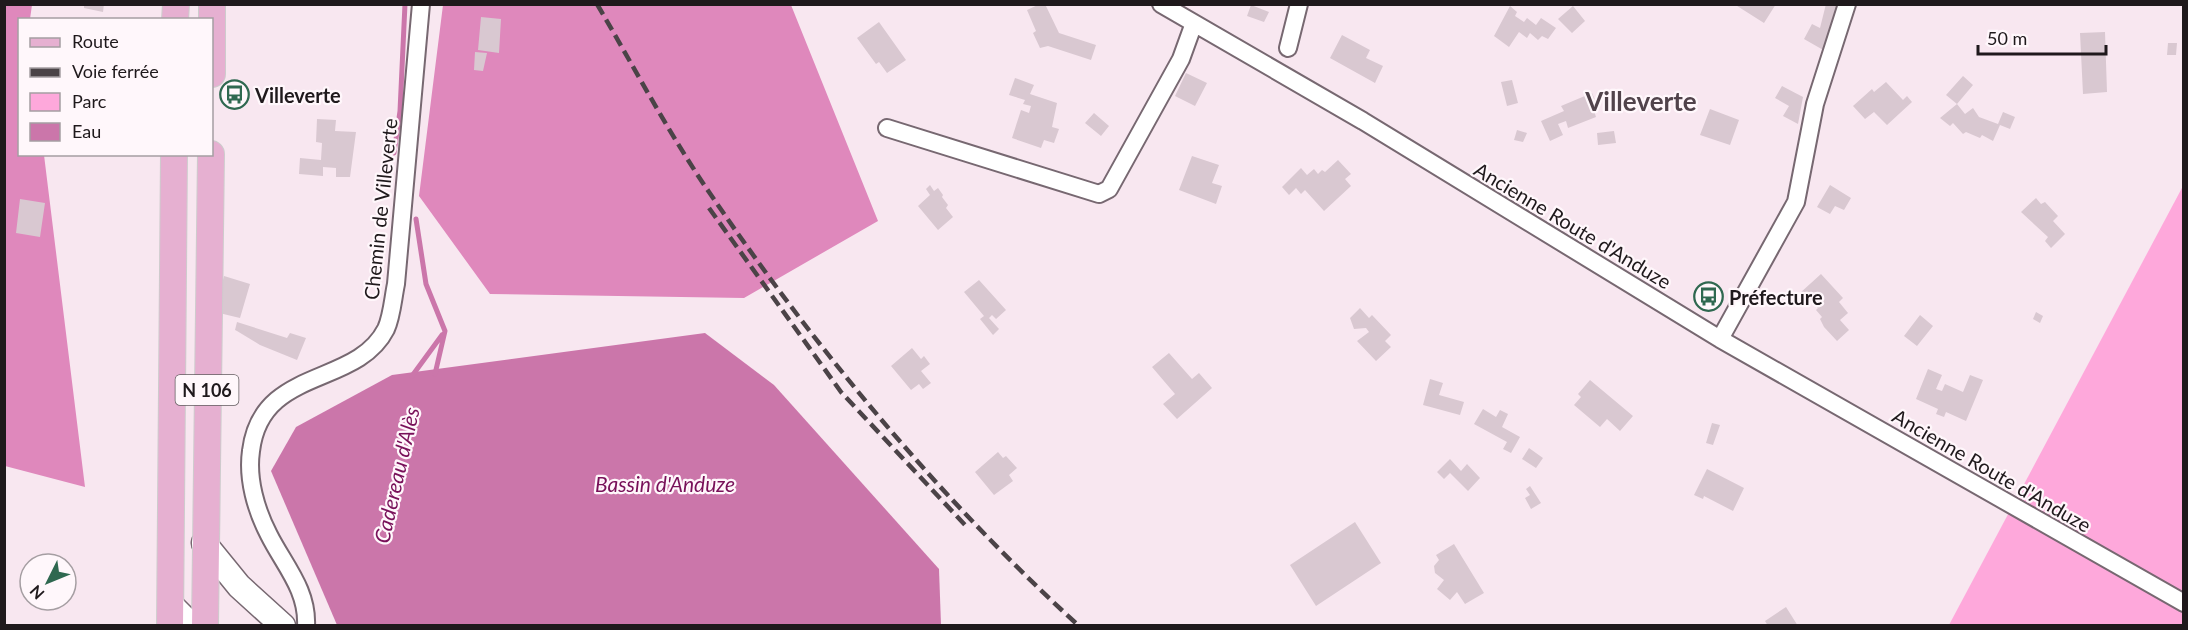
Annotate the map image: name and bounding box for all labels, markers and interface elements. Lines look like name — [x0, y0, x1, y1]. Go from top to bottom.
legend — [18, 18, 213, 156]
scale bar — [1978, 18, 2106, 56]
text: 50 m — [1987, 27, 2027, 49]
text: Route — [72, 30, 119, 52]
text: Voie ferrée — [72, 60, 159, 82]
bus stop icon: Villeverte — [218, 79, 250, 111]
place label: Villeverte — [254, 83, 341, 107]
district label: Villeverte — [1584, 85, 1697, 117]
text: Parc — [72, 90, 107, 112]
street label: Chemin de Villeverte — [359, 117, 401, 301]
text: Eau — [72, 120, 101, 142]
street label: Ancienne Route d'Anduze — [1470, 157, 1676, 293]
bus stop icon: Préfecture — [1692, 281, 1724, 313]
place label: Préfecture — [1729, 285, 1823, 309]
road number: N 106 — [176, 375, 238, 405]
street label: Ancienne Route d'Anduze — [1888, 403, 2096, 537]
water label: Cadereau d'Alès — [368, 405, 424, 545]
water label: Bassin d'Anduze — [595, 471, 735, 496]
north arrow — [18, 552, 78, 612]
text: N — [26, 582, 48, 604]

